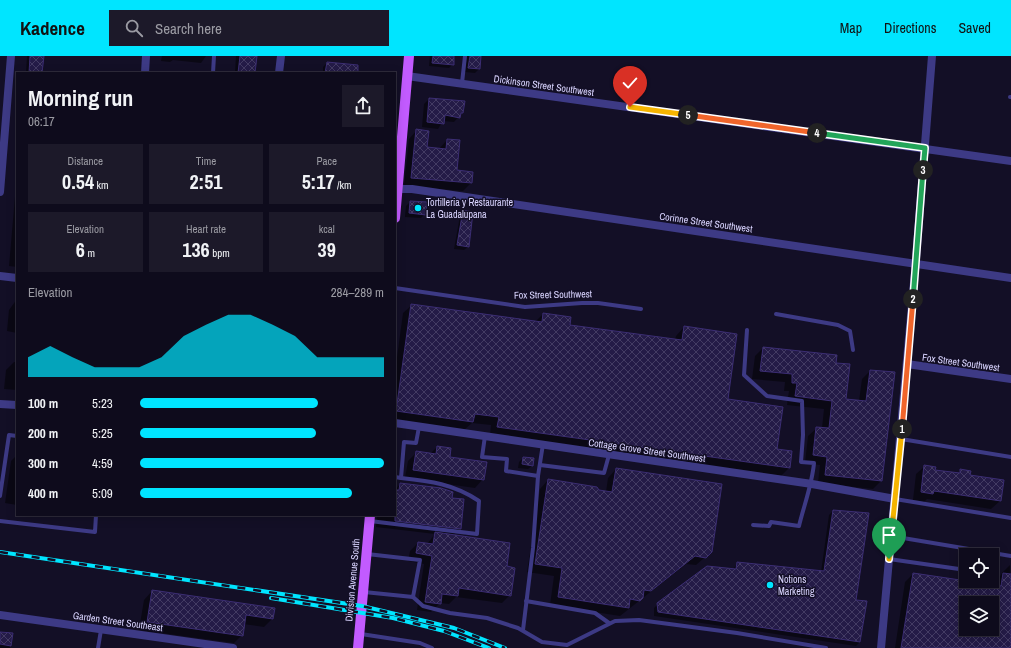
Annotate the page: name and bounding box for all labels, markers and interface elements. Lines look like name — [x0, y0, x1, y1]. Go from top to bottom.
search box — [109, 10, 389, 46]
text: Kadence — [20, 15, 85, 41]
icon: search — [123, 17, 145, 39]
text: Search here — [155, 18, 222, 39]
text: Map — [840, 19, 862, 37]
text: Directions — [884, 19, 936, 37]
text: Saved — [958, 19, 991, 37]
pin — [613, 66, 647, 107]
street label: Dickinson Street Southwest — [493, 72, 596, 99]
icon: check — [619, 72, 641, 94]
text: Morning run — [28, 83, 133, 113]
button: share — [342, 85, 384, 127]
pin: 5 — [678, 105, 698, 125]
text: 5 — [685, 108, 691, 122]
text: 06:17 — [28, 113, 55, 130]
pin: 4 — [807, 123, 827, 143]
text: 4 — [814, 126, 820, 140]
text: Distance — [68, 154, 103, 168]
text: Time — [196, 154, 216, 168]
text: Pace — [316, 154, 337, 168]
pin: 3 — [913, 160, 933, 180]
text: 3 — [920, 163, 926, 177]
text: 0.54 — [62, 168, 94, 195]
text: 2:51 — [190, 168, 222, 195]
text: 5:17 — [302, 168, 335, 195]
text: km — [94, 178, 109, 192]
text: /km — [335, 178, 352, 192]
place label: Tortilleria y Restaurante La Guadalupana — [426, 196, 513, 221]
marker: Tortilleria y Restaurante La Guadalupana — [413, 203, 423, 213]
street label: Corinne Street Southwest — [659, 210, 754, 236]
text: Elevation — [67, 222, 104, 236]
text: Heart rate — [186, 222, 226, 236]
text: kcal — [319, 222, 335, 236]
text: 6 — [76, 236, 85, 263]
text: 136 — [182, 236, 210, 263]
text: 39 — [318, 236, 336, 263]
text: m — [85, 246, 95, 260]
text: bpm — [210, 246, 230, 260]
text: Elevation — [28, 284, 72, 301]
text: 284–289 m — [331, 284, 384, 301]
street label: Fox Street Southwest — [514, 287, 593, 302]
pin: 2 — [903, 289, 923, 309]
text: 2 — [910, 292, 916, 306]
street label: Fox Street Southwest — [921, 351, 1001, 374]
text: 100 m — [28, 395, 58, 412]
text: 5:23 — [92, 395, 113, 412]
pin: 1 — [892, 419, 912, 439]
text: 1 — [899, 422, 905, 436]
text: 200 m — [28, 425, 58, 442]
text: 5:25 — [92, 425, 113, 442]
street label: Cottage Grove Street Southwest — [588, 436, 707, 465]
text: 300 m — [28, 455, 58, 472]
text: 4:59 — [92, 455, 113, 472]
text: 400 m — [28, 485, 58, 502]
text: 5:09 — [92, 485, 113, 502]
pin — [872, 518, 906, 559]
icon: arrive — [878, 524, 900, 546]
street label: Division Avenue South — [342, 538, 363, 622]
map controls — [959, 548, 999, 636]
button: locate — [959, 548, 999, 588]
place label: Notions Marketing — [778, 573, 815, 598]
marker: Notions Marketing — [765, 580, 775, 590]
button: layers — [959, 596, 999, 636]
street label: Garden Street Southeast — [72, 609, 164, 634]

